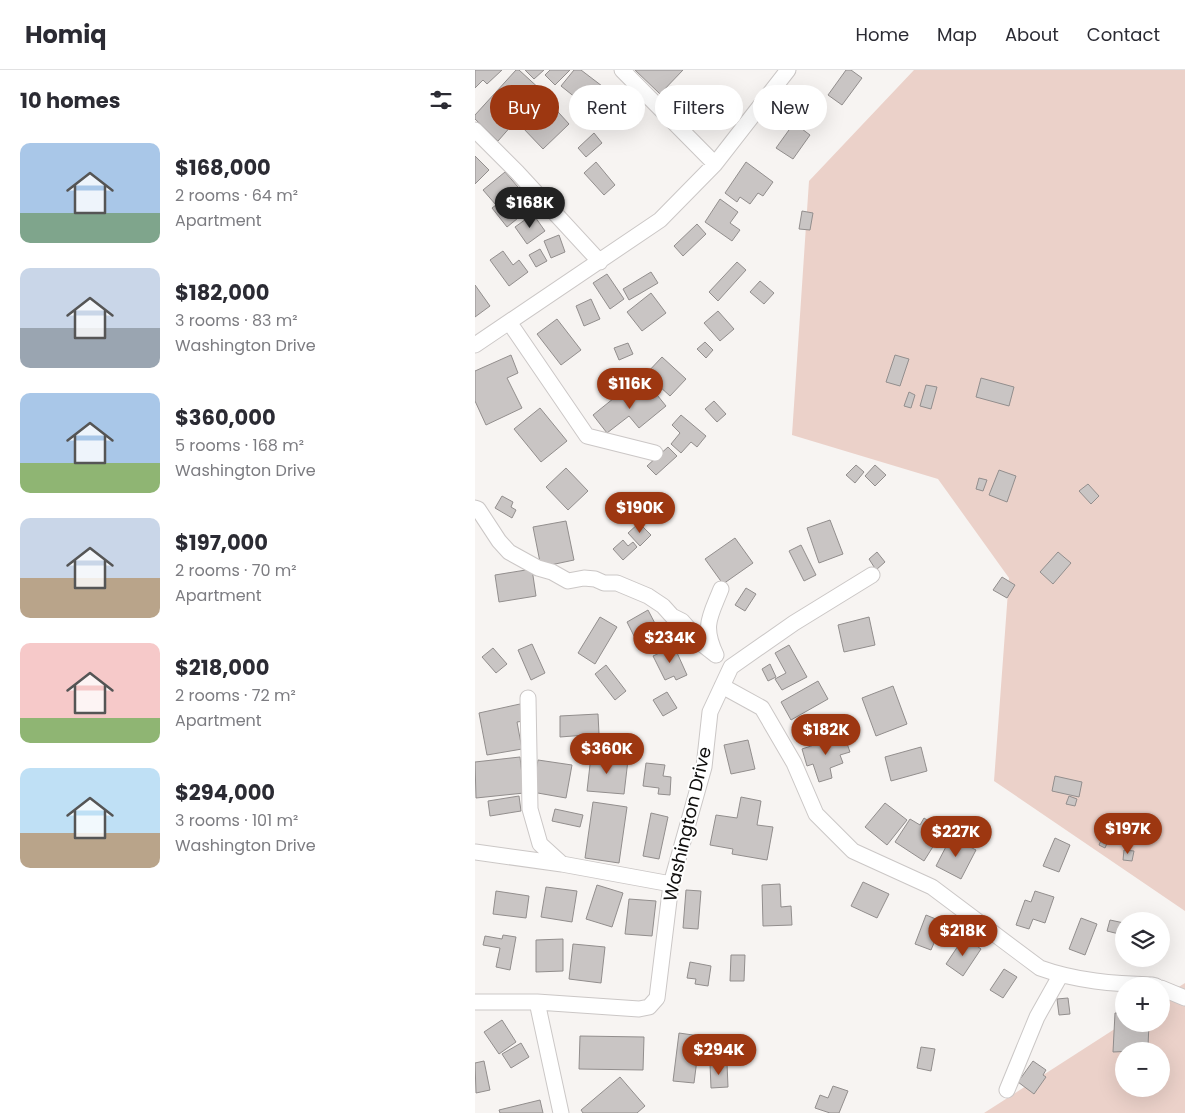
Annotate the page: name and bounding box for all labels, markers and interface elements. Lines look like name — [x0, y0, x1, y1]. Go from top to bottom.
text: Homiq — [25, 18, 107, 51]
text: Home — [855, 22, 909, 47]
text: Map — [937, 22, 977, 47]
text: About — [1005, 22, 1059, 47]
text: Contact — [1087, 22, 1160, 47]
chip: Buy — [490, 85, 559, 130]
chip: Rent — [569, 85, 645, 130]
chip: Filters — [655, 85, 743, 130]
chip: New — [753, 85, 827, 130]
text: 10 homes — [20, 86, 120, 115]
icon: filters — [427, 86, 455, 114]
text: $168,000 — [175, 153, 271, 182]
icon: home — [60, 163, 120, 223]
text: 2 rooms · 64 m² — [175, 184, 298, 207]
pin: $168K — [495, 186, 565, 229]
text: $168K — [506, 191, 554, 214]
text: Apartment — [175, 209, 262, 232]
text: $182,000 — [175, 278, 269, 307]
icon: home — [60, 288, 120, 348]
text: 3 rooms · 83 m² — [175, 309, 297, 332]
text: Washington Drive — [175, 334, 316, 357]
pin: $116K — [595, 368, 665, 410]
text: $116K — [608, 372, 652, 395]
text: $360,000 — [175, 403, 276, 432]
icon: home — [60, 413, 120, 473]
text: 5 rooms · 168 m² — [175, 434, 304, 457]
text: Washington Drive — [175, 459, 316, 482]
pin: $190K — [605, 492, 675, 534]
text: $190K — [616, 496, 664, 519]
text: $197,000 — [175, 528, 268, 557]
icon: home — [60, 538, 120, 598]
text: 2 rooms · 70 m² — [175, 559, 297, 582]
text: Apartment — [175, 584, 262, 607]
pin: $234K — [635, 622, 705, 664]
text: $234K — [644, 626, 696, 649]
text: $218,000 — [175, 653, 269, 682]
icon: home — [60, 663, 120, 723]
text: 2 rooms · 72 m² — [175, 684, 296, 707]
text: Apartment — [175, 709, 262, 732]
pin: $182K — [791, 714, 861, 756]
text: $182K — [802, 718, 850, 741]
pin: $360K — [572, 732, 642, 775]
text: $360K — [581, 737, 633, 760]
street label: Washington Drive — [657, 744, 717, 904]
text: $294,000 — [175, 778, 275, 807]
icon: home — [60, 788, 120, 848]
text: 3 rooms · 101 m² — [175, 809, 298, 832]
pin: $197K — [1093, 812, 1163, 855]
pin: $227K — [921, 816, 991, 858]
text: $197K — [1105, 817, 1151, 840]
text: $227K — [932, 820, 980, 843]
text: Washington Drive — [175, 834, 316, 857]
map controls — [1115, 912, 1170, 1097]
button: layers — [1115, 912, 1170, 967]
pin: $218K — [928, 914, 998, 957]
text: $218K — [939, 919, 987, 942]
button: + — [1115, 977, 1170, 1032]
pin: $294K — [684, 1034, 754, 1076]
text: $294K — [693, 1038, 745, 1061]
button: − — [1115, 1042, 1170, 1097]

